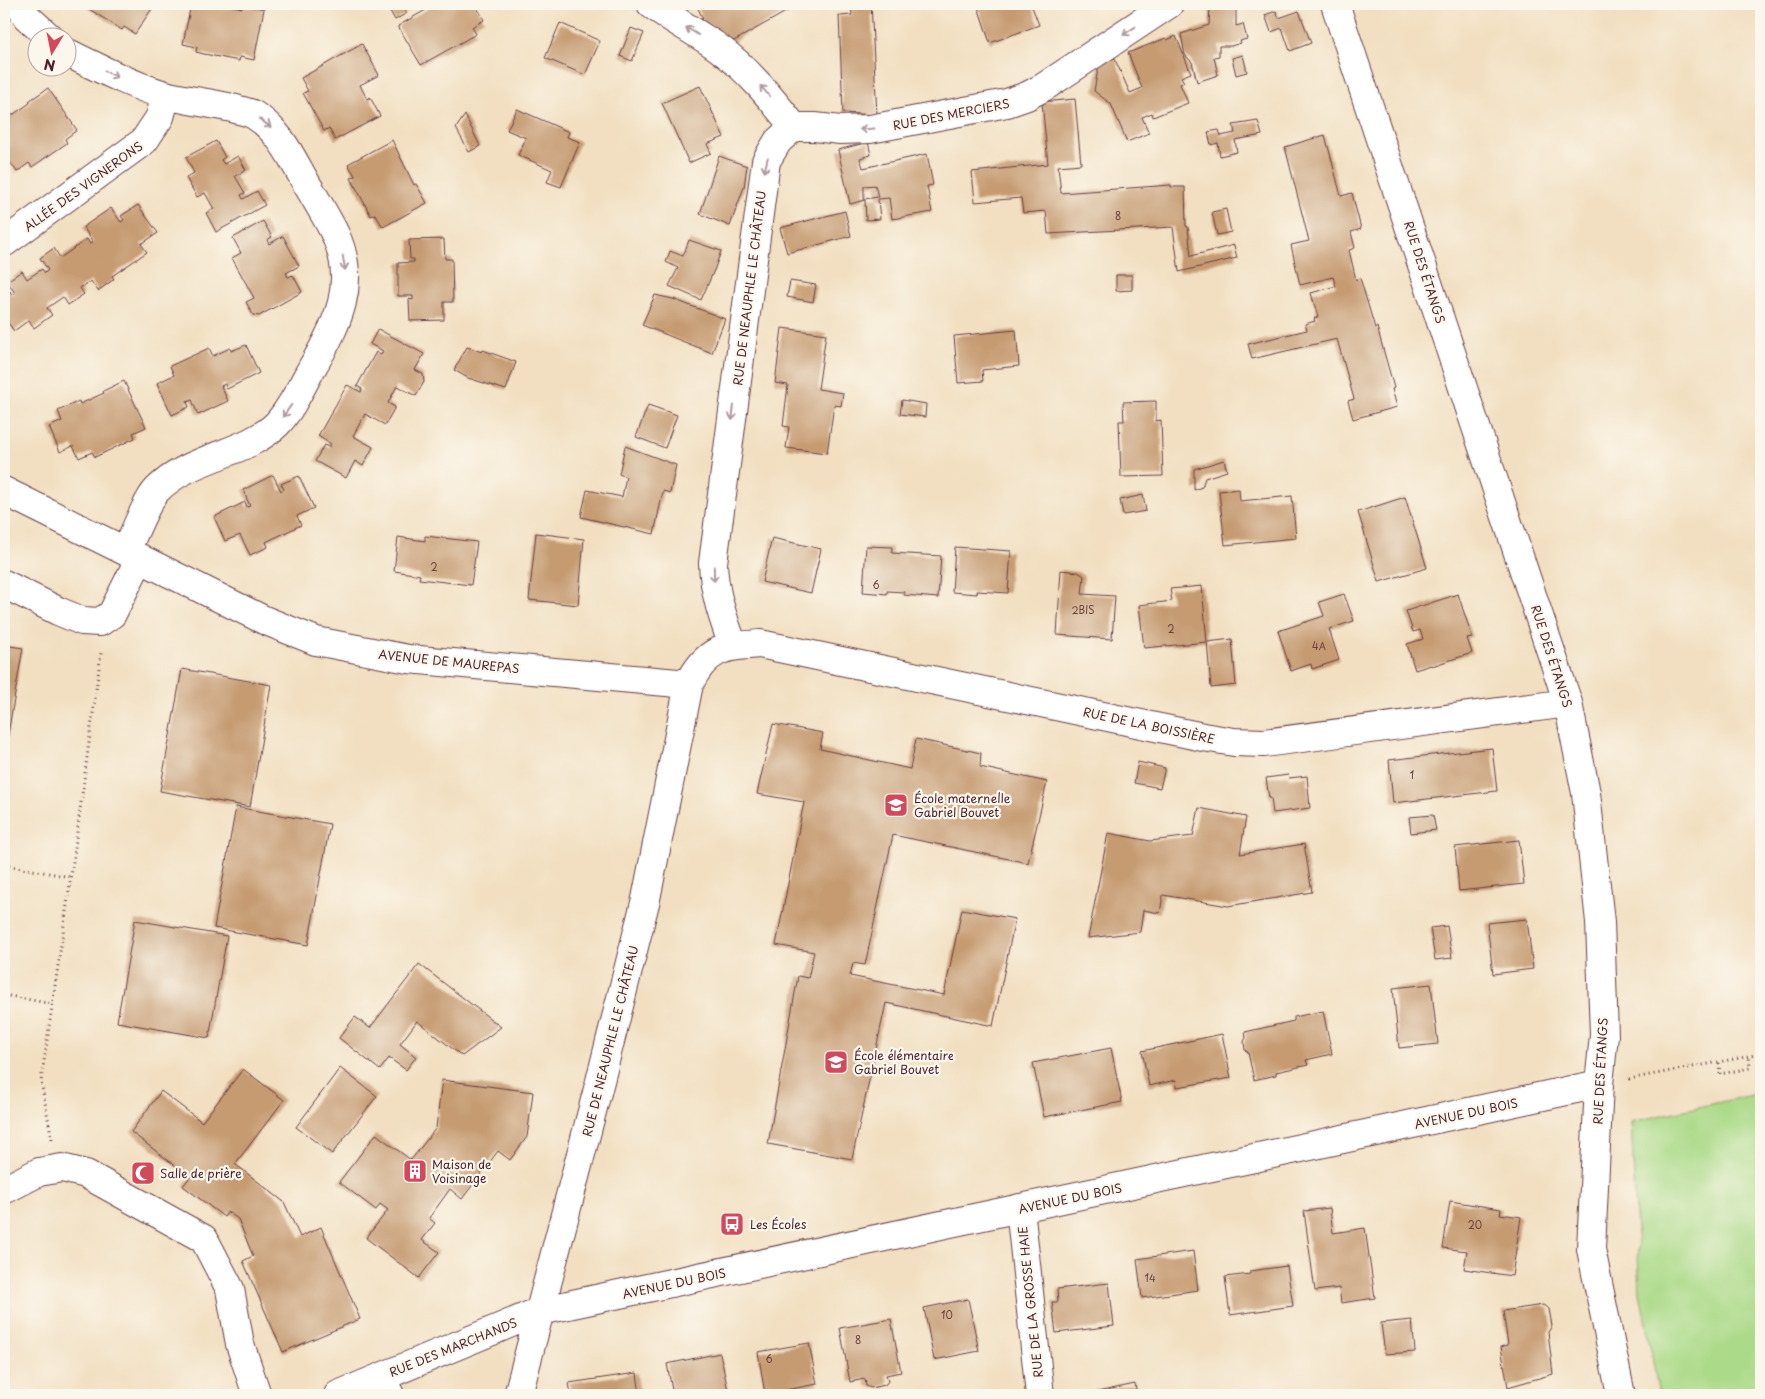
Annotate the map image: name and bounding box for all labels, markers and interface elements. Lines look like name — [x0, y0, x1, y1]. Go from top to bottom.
one-way arrow — [685, 26, 699, 36]
one-way arrow — [1123, 27, 1137, 37]
north arrow — [28, 28, 78, 78]
text: N — [42, 54, 57, 77]
one-way arrow — [103, 70, 118, 79]
one-way arrow — [759, 85, 771, 98]
street label: RUE DES MERCIERS — [891, 94, 1011, 134]
one-way arrow — [258, 118, 272, 128]
one-way arrow — [859, 124, 875, 134]
street label: ALLÉE DES VIGNERONS — [20, 137, 146, 235]
one-way arrow — [761, 157, 770, 173]
street label: RUE DE NEAUPHLE LE CHÂTEAU — [728, 189, 770, 387]
house number: 8 — [1115, 208, 1121, 223]
street label: RUE DES ÉTANGS — [1400, 218, 1450, 326]
one-way arrow — [339, 255, 349, 271]
one-way arrow — [281, 404, 292, 418]
one-way arrow — [728, 405, 738, 421]
house number: 2 — [430, 559, 438, 574]
one-way arrow — [709, 566, 719, 582]
house number: 6 — [872, 577, 880, 592]
house number: 2BIS — [1071, 602, 1095, 617]
street label: RUE DES ÉTANGS — [1527, 602, 1577, 710]
house number: 2 — [1167, 621, 1175, 636]
house number: 4A — [1312, 638, 1326, 653]
street label: AVENUE DE MAUREPAS — [378, 645, 520, 677]
street label: RUE DE LA BOISSIÈRE — [1081, 702, 1217, 748]
house number: 1 — [1410, 767, 1414, 782]
place label: École maternelle Gabriel Bouvet — [914, 789, 1011, 821]
school or university icon: École maternelle Gabriel Bouvet — [883, 792, 909, 818]
street label: RUE DE NEAUPHLE LE CHÂTEAU — [578, 944, 642, 1138]
street label: RUE DES ÉTANGS — [1588, 1017, 1612, 1125]
place label: École élémentaire Gabriel Bouvet — [854, 1046, 954, 1078]
school or university icon: École élémentaire Gabriel Bouvet — [823, 1049, 849, 1075]
street label: AVENUE DU BOIS — [1413, 1093, 1519, 1133]
place label: Maison de Voisinage — [432, 1155, 492, 1187]
building icon: Maison de Voisinage — [402, 1158, 428, 1184]
mosque icon: Salle de prière — [130, 1160, 156, 1186]
place label: Salle de prière — [160, 1164, 242, 1182]
street label: AVENUE DU BOIS — [1017, 1178, 1123, 1218]
bus stop icon: Les Écoles — [719, 1211, 745, 1237]
place label: Les Écoles — [750, 1215, 807, 1233]
house number: 20 — [1468, 1217, 1482, 1232]
street label: RUE DE LA GROSSE HAIE — [1013, 1225, 1047, 1379]
street label: AVENUE DU BOIS — [621, 1263, 727, 1303]
house number: 14 — [1144, 1270, 1156, 1285]
house number: 10 — [941, 1307, 953, 1322]
street label: RUE DES MARCHANDS — [386, 1313, 520, 1381]
house number: 8 — [855, 1332, 861, 1347]
house number: 6 — [765, 1351, 773, 1366]

